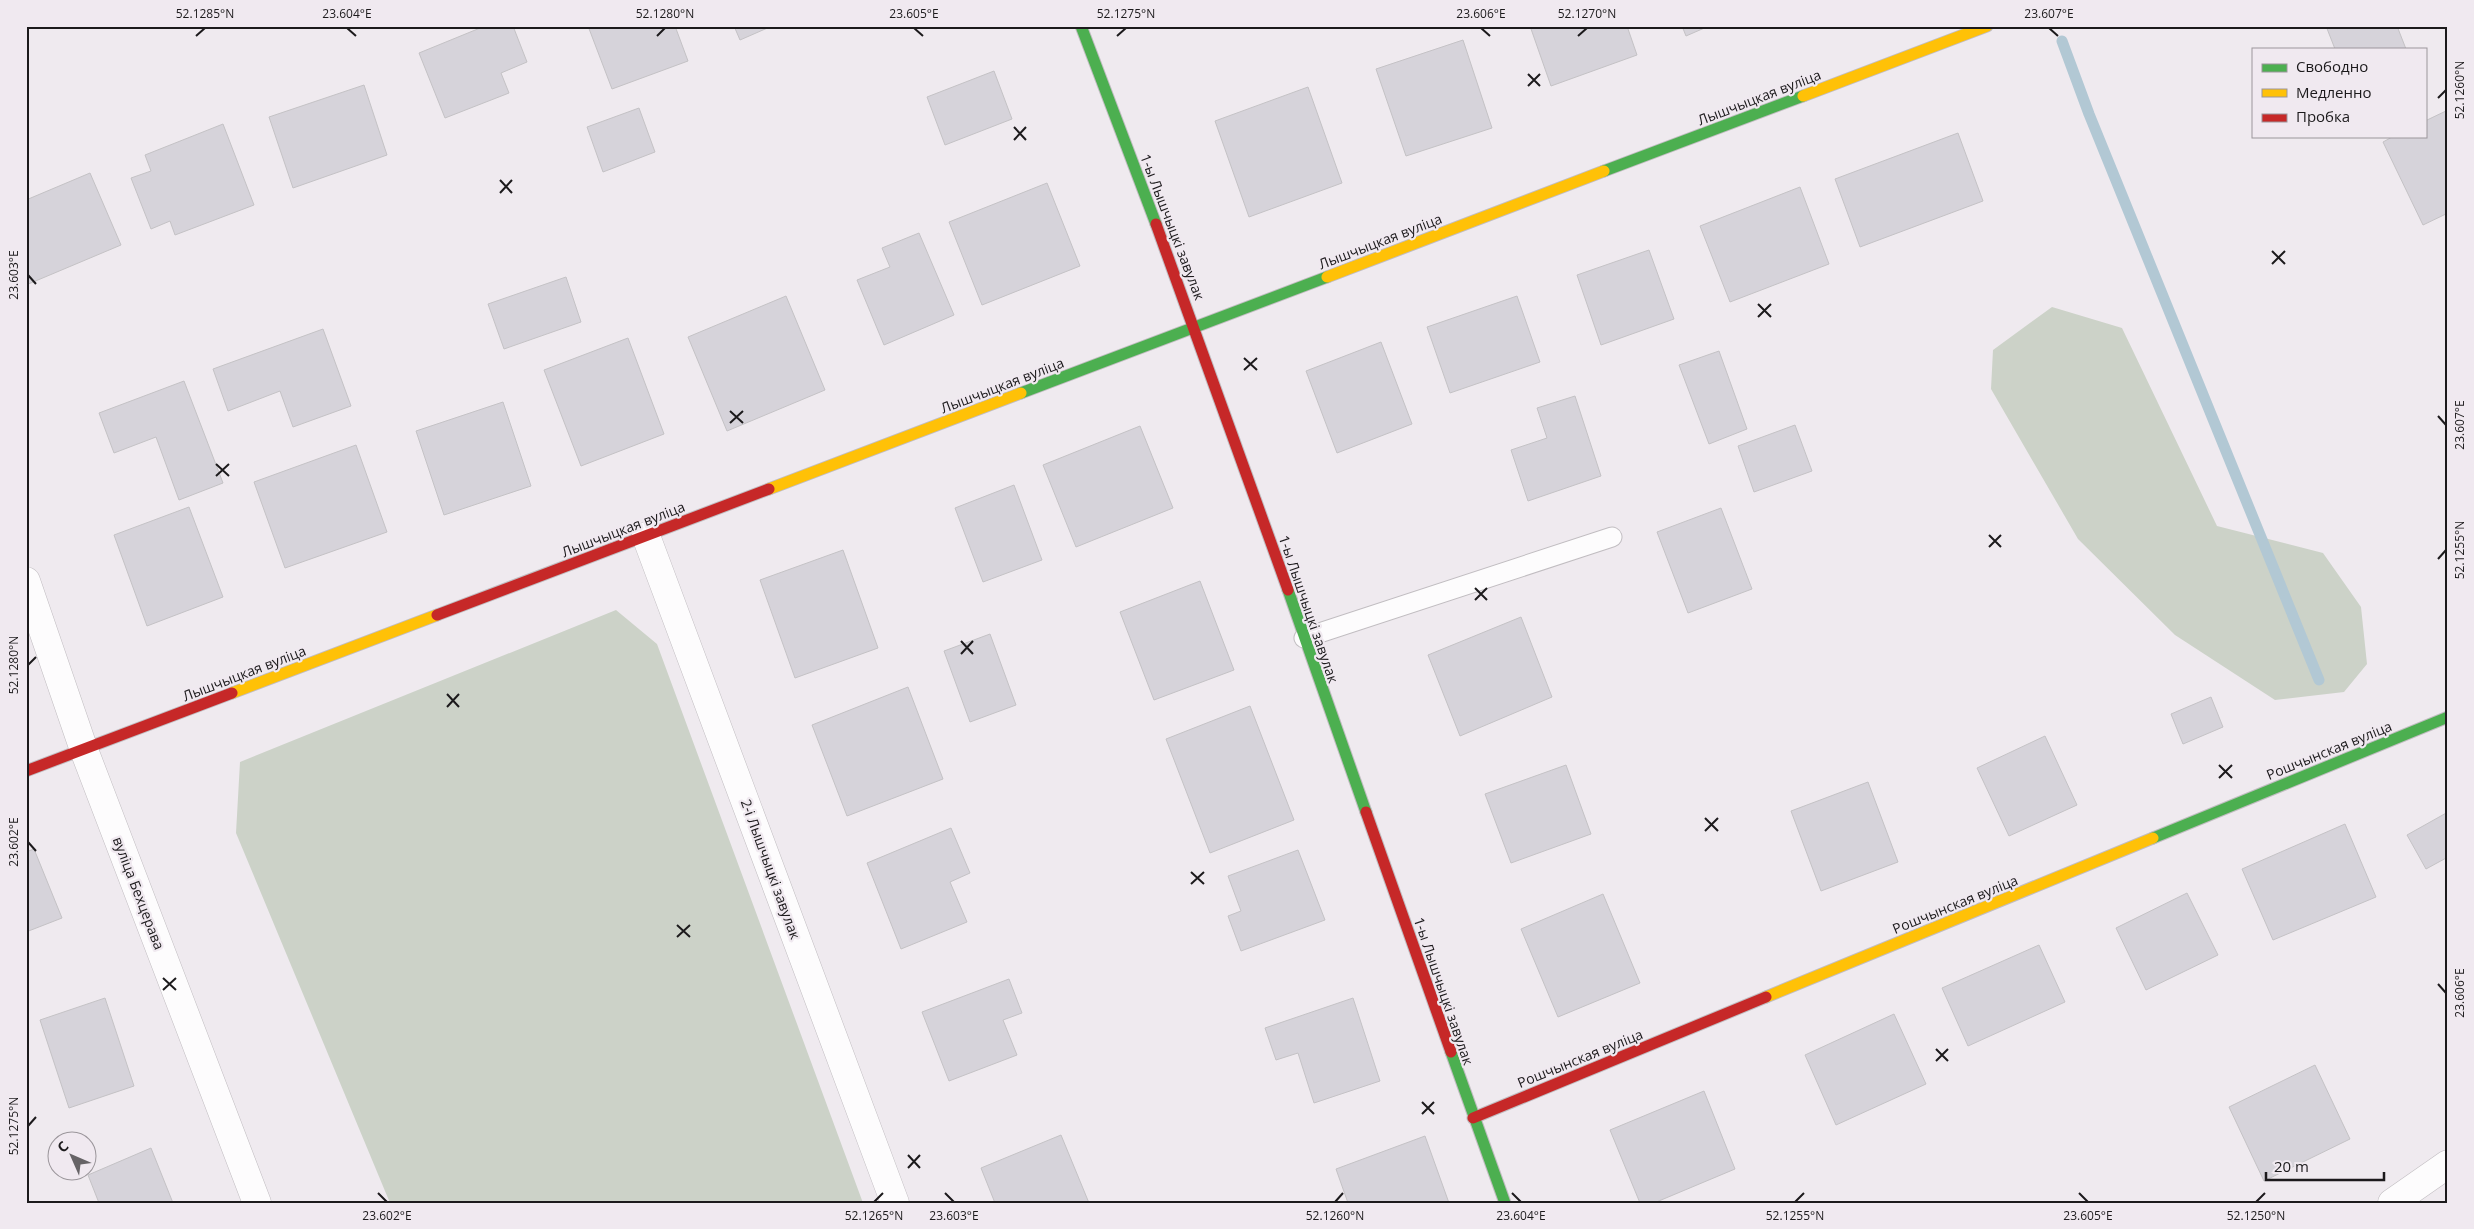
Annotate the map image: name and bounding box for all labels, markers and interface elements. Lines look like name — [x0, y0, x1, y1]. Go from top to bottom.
text: 52.1285°N — [176, 5, 234, 22]
text: 23.604°E — [322, 5, 372, 22]
text: 52.1280°N — [636, 5, 694, 22]
text: 23.605°E — [889, 5, 939, 22]
text: 52.1275°N — [1097, 5, 1155, 22]
text: 23.606°E — [1456, 5, 1506, 22]
text: 52.1270°N — [1558, 5, 1616, 22]
text: 23.607°E — [2024, 5, 2074, 22]
legend — [2252, 48, 2426, 138]
text: Свободно — [2296, 56, 2368, 76]
text: 52.1260°N — [2451, 61, 2468, 119]
street label: Лышчыцкая вуліца — [1695, 65, 1823, 129]
text: Медленно — [2296, 82, 2372, 102]
text: Пробка — [2296, 106, 2350, 126]
street label: 1-ы Лышчыцкі завулак — [1136, 151, 1210, 303]
street label: Лышчыцкая вуліца — [1316, 209, 1444, 273]
text: 23.603°E — [5, 250, 22, 300]
street label: Лышчыцкая вуліца — [938, 353, 1066, 417]
text: 23.607°E — [2451, 400, 2468, 450]
street label: Лышчыцкая вуліца — [559, 497, 687, 561]
text: 52.1255°N — [2451, 521, 2468, 579]
street label: 1-ы Лышчыцкі завулак — [1275, 533, 1343, 686]
text: 52.1280°N — [5, 636, 22, 694]
street label: Лышчыцкая вуліца — [180, 641, 308, 705]
street label: Рошчынская вуліца — [2263, 716, 2395, 784]
street label: 2-і Лышчыцкі завулак — [737, 796, 805, 942]
text: 23.602°E — [5, 817, 22, 867]
street label: вуліца Бехцерава — [109, 834, 169, 952]
street label: Рошчынская вуліца — [1889, 870, 2021, 938]
street label: 1-ы Лышчыцкі завулак — [1410, 915, 1478, 1068]
text: 23.606°E — [2451, 968, 2468, 1018]
street label: Рошчынская вуліца — [1514, 1024, 1646, 1092]
text: 52.1275°N — [5, 1097, 22, 1155]
north arrow — [48, 1132, 98, 1182]
text: С — [53, 1137, 72, 1156]
scale bar — [2266, 1149, 2384, 1181]
text: 20 m — [2274, 1156, 2309, 1176]
text: 23.602°E — [362, 1207, 412, 1224]
text: 52.1265°N — [845, 1207, 903, 1224]
text: 23.603°E — [929, 1207, 979, 1224]
text: 52.1260°N — [1306, 1207, 1364, 1224]
text: 23.604°E — [1496, 1207, 1546, 1224]
text: 52.1255°N — [1766, 1207, 1824, 1224]
text: 23.605°E — [2063, 1207, 2113, 1224]
text: 52.1250°N — [2227, 1207, 2285, 1224]

